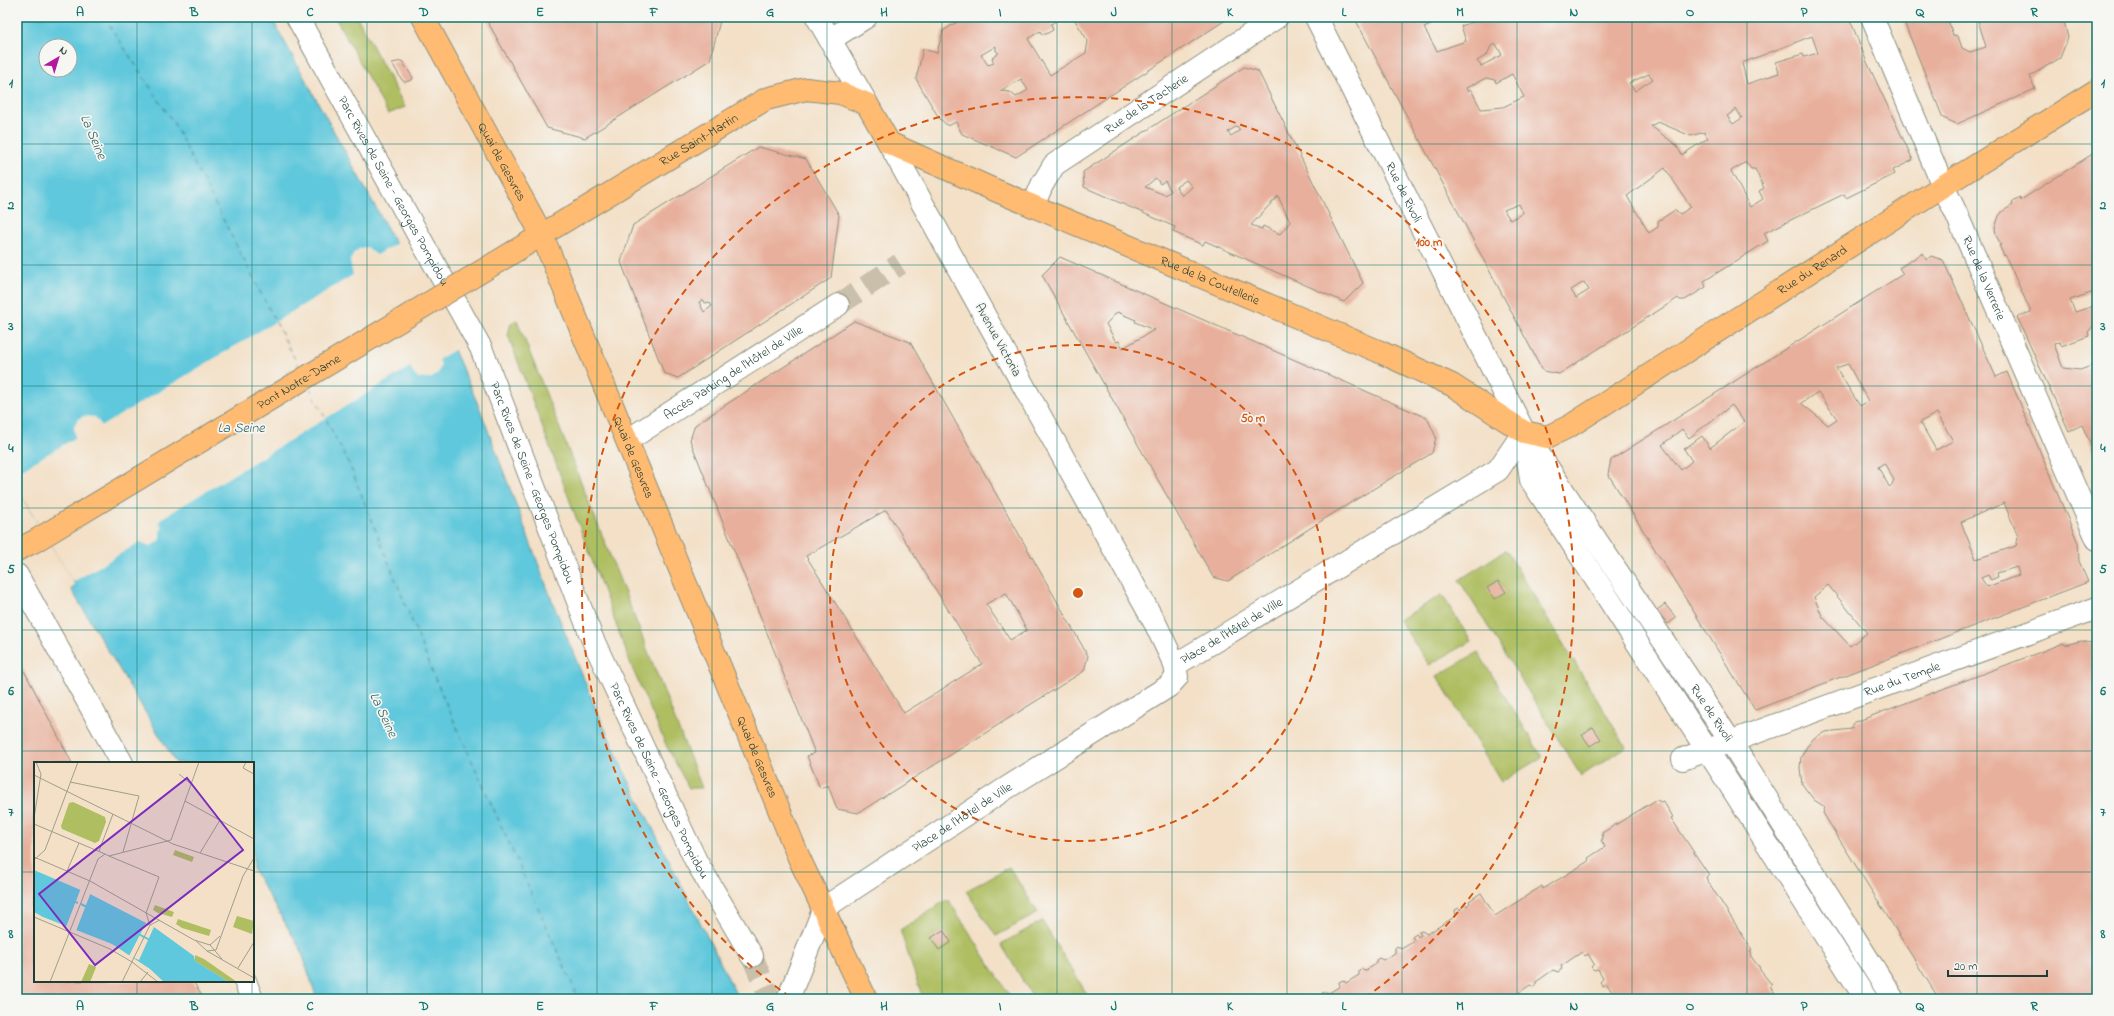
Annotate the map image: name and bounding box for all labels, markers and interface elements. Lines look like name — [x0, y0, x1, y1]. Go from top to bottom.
text: A — [76, 3, 84, 22]
text: B — [189, 3, 199, 22]
text: C — [306, 3, 314, 22]
text: D — [418, 3, 429, 22]
text: E — [536, 3, 544, 22]
text: F — [649, 3, 659, 22]
text: G — [766, 3, 774, 22]
text: H — [880, 3, 888, 22]
text: I — [998, 3, 1002, 22]
text: J — [1111, 3, 1117, 22]
text: K — [1227, 3, 1234, 22]
text: L — [1342, 3, 1348, 22]
text: M — [1456, 3, 1464, 22]
text: N — [1570, 3, 1579, 22]
text: O — [1686, 3, 1695, 22]
text: P — [1801, 3, 1808, 22]
text: Q — [1916, 3, 1925, 22]
text: R — [2029, 3, 2038, 22]
north arrow — [38, 38, 78, 78]
text: N — [56, 42, 71, 60]
street label: Rue de la Tacherie — [1101, 69, 1192, 138]
text: 1 — [9, 74, 14, 93]
text: 1 — [2101, 74, 2106, 93]
street label: Parc Rives de Seine - Georges Pompidou — [333, 92, 454, 289]
street label: Rue Saint-Martin — [656, 108, 742, 171]
water label: La Seine — [74, 111, 112, 163]
street label: Quai de Gesvres — [473, 119, 531, 205]
street label: Rue de Rivoli — [1381, 159, 1427, 226]
text: 2 — [7, 196, 15, 215]
text: 2 — [2099, 196, 2107, 215]
street label: Rue de la Verrerie — [1957, 233, 2011, 323]
text: 100 m — [1416, 234, 1443, 252]
street label: Rue du Renard — [1774, 240, 1852, 300]
street label: Rue de la Coutellerie — [1157, 251, 1263, 310]
street label: Avenue Victoria — [970, 300, 1026, 380]
text: 3 — [7, 317, 14, 336]
text: 3 — [2099, 317, 2106, 336]
street label: Accès Parking de l'Hôtel de Ville — [660, 320, 807, 424]
street label: Pont Notre-Dame — [253, 349, 344, 414]
street label: Parc Rives de Seine - Georges Pompidou — [485, 379, 580, 587]
text: 50 m — [1241, 410, 1266, 428]
street label: Quai de Gesvres — [608, 414, 659, 502]
water label: La Seine — [217, 418, 265, 439]
text: 4 — [7, 439, 14, 458]
text: 4 — [2099, 439, 2106, 458]
text: 5 — [7, 560, 15, 579]
text: 5 — [2099, 560, 2107, 579]
centre of rings — [1071, 586, 1085, 600]
street label: Place de l'Hôtel de Ville — [1177, 593, 1286, 669]
street label: Rue du Temple — [1861, 657, 1943, 702]
street label: Parc Rives de Seine - Georges Pompidou — [605, 680, 714, 882]
street label: Rue de Rivoli — [1685, 680, 1738, 745]
text: 6 — [7, 682, 14, 701]
text: 6 — [2099, 682, 2106, 701]
water label: La Seine — [364, 689, 403, 741]
street label: Quai de Gesvres — [732, 713, 783, 801]
inset map — [34, 762, 254, 982]
street label: Place de l'Hôtel de Ville — [908, 777, 1016, 857]
text: 7 — [8, 803, 14, 822]
text: 7 — [2100, 803, 2106, 822]
text: 8 — [8, 925, 14, 944]
text: 8 — [2100, 925, 2106, 944]
scale bar — [1948, 952, 2047, 978]
text: 20 m — [1954, 958, 1977, 976]
text: A — [76, 997, 84, 1016]
text: B — [189, 997, 199, 1016]
text: C — [306, 997, 314, 1016]
text: D — [418, 997, 429, 1016]
text: E — [536, 997, 544, 1016]
text: F — [649, 997, 659, 1016]
text: G — [766, 997, 774, 1016]
text: H — [880, 997, 888, 1016]
text: I — [998, 997, 1002, 1016]
text: J — [1111, 997, 1117, 1016]
text: K — [1227, 997, 1234, 1016]
text: L — [1342, 997, 1348, 1016]
text: M — [1456, 997, 1464, 1016]
text: N — [1570, 997, 1579, 1016]
text: O — [1686, 997, 1695, 1016]
text: P — [1801, 997, 1808, 1016]
text: Q — [1916, 997, 1925, 1016]
text: R — [2029, 997, 2038, 1016]

